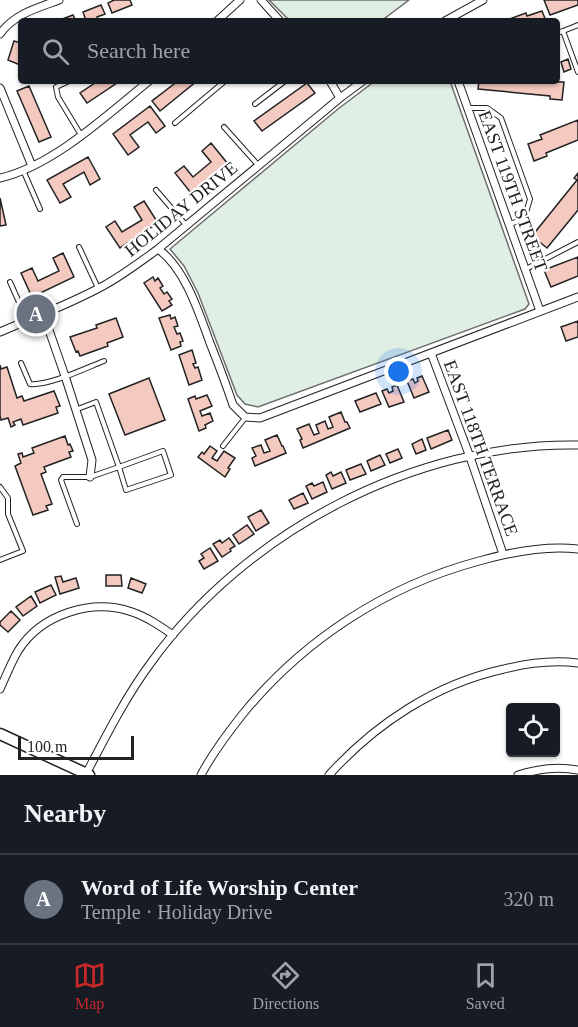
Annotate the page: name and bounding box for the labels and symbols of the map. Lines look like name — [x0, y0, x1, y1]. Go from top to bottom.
street label: EAST 119TH STREET — [475, 108, 551, 274]
street label: HOLIDAY DRIVE — [121, 157, 241, 261]
pin: A — [16, 292, 56, 336]
your location — [384, 357, 413, 386]
street label: EAST 118TH TERRACE — [440, 357, 522, 539]
scale bar — [18, 733, 134, 760]

